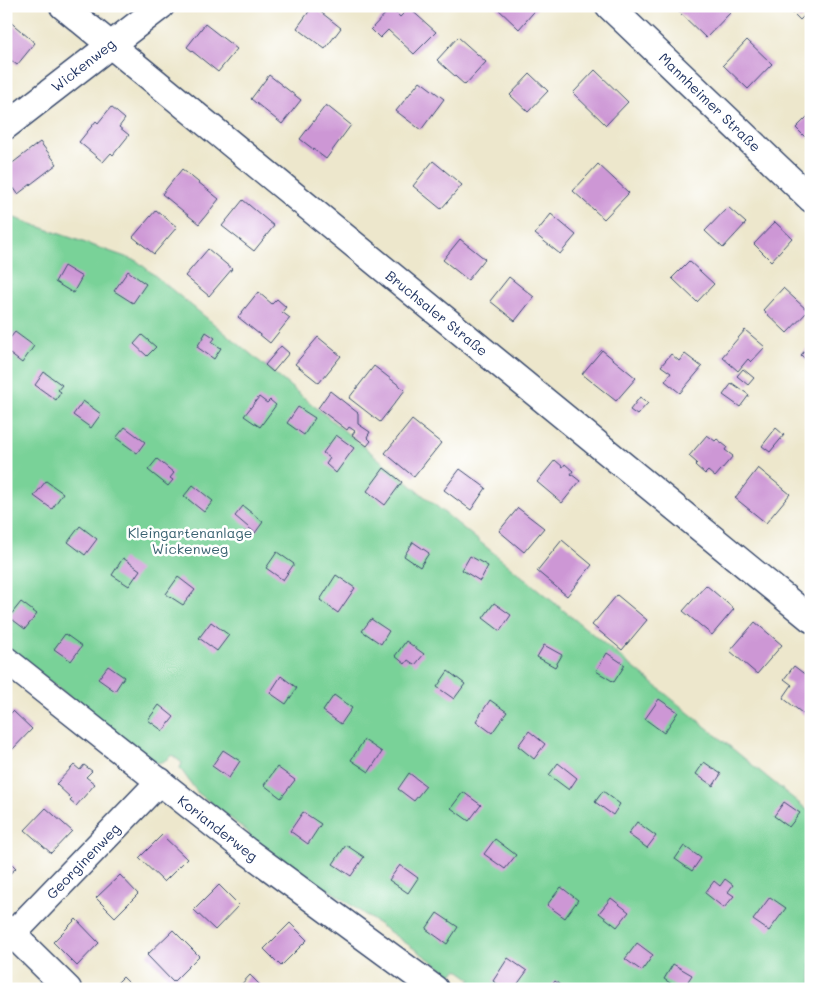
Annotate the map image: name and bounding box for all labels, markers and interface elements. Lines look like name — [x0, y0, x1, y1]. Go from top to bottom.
street label: Wickenweg — [47, 34, 119, 96]
street label: Mannheimer Straße — [655, 48, 765, 156]
street label: Bruchsaler Straße — [382, 266, 492, 360]
park label: Kleingartenanlage Wickenweg — [128, 523, 252, 558]
street label: Korianderweg — [174, 791, 262, 865]
street label: Georginenweg — [42, 819, 124, 903]

